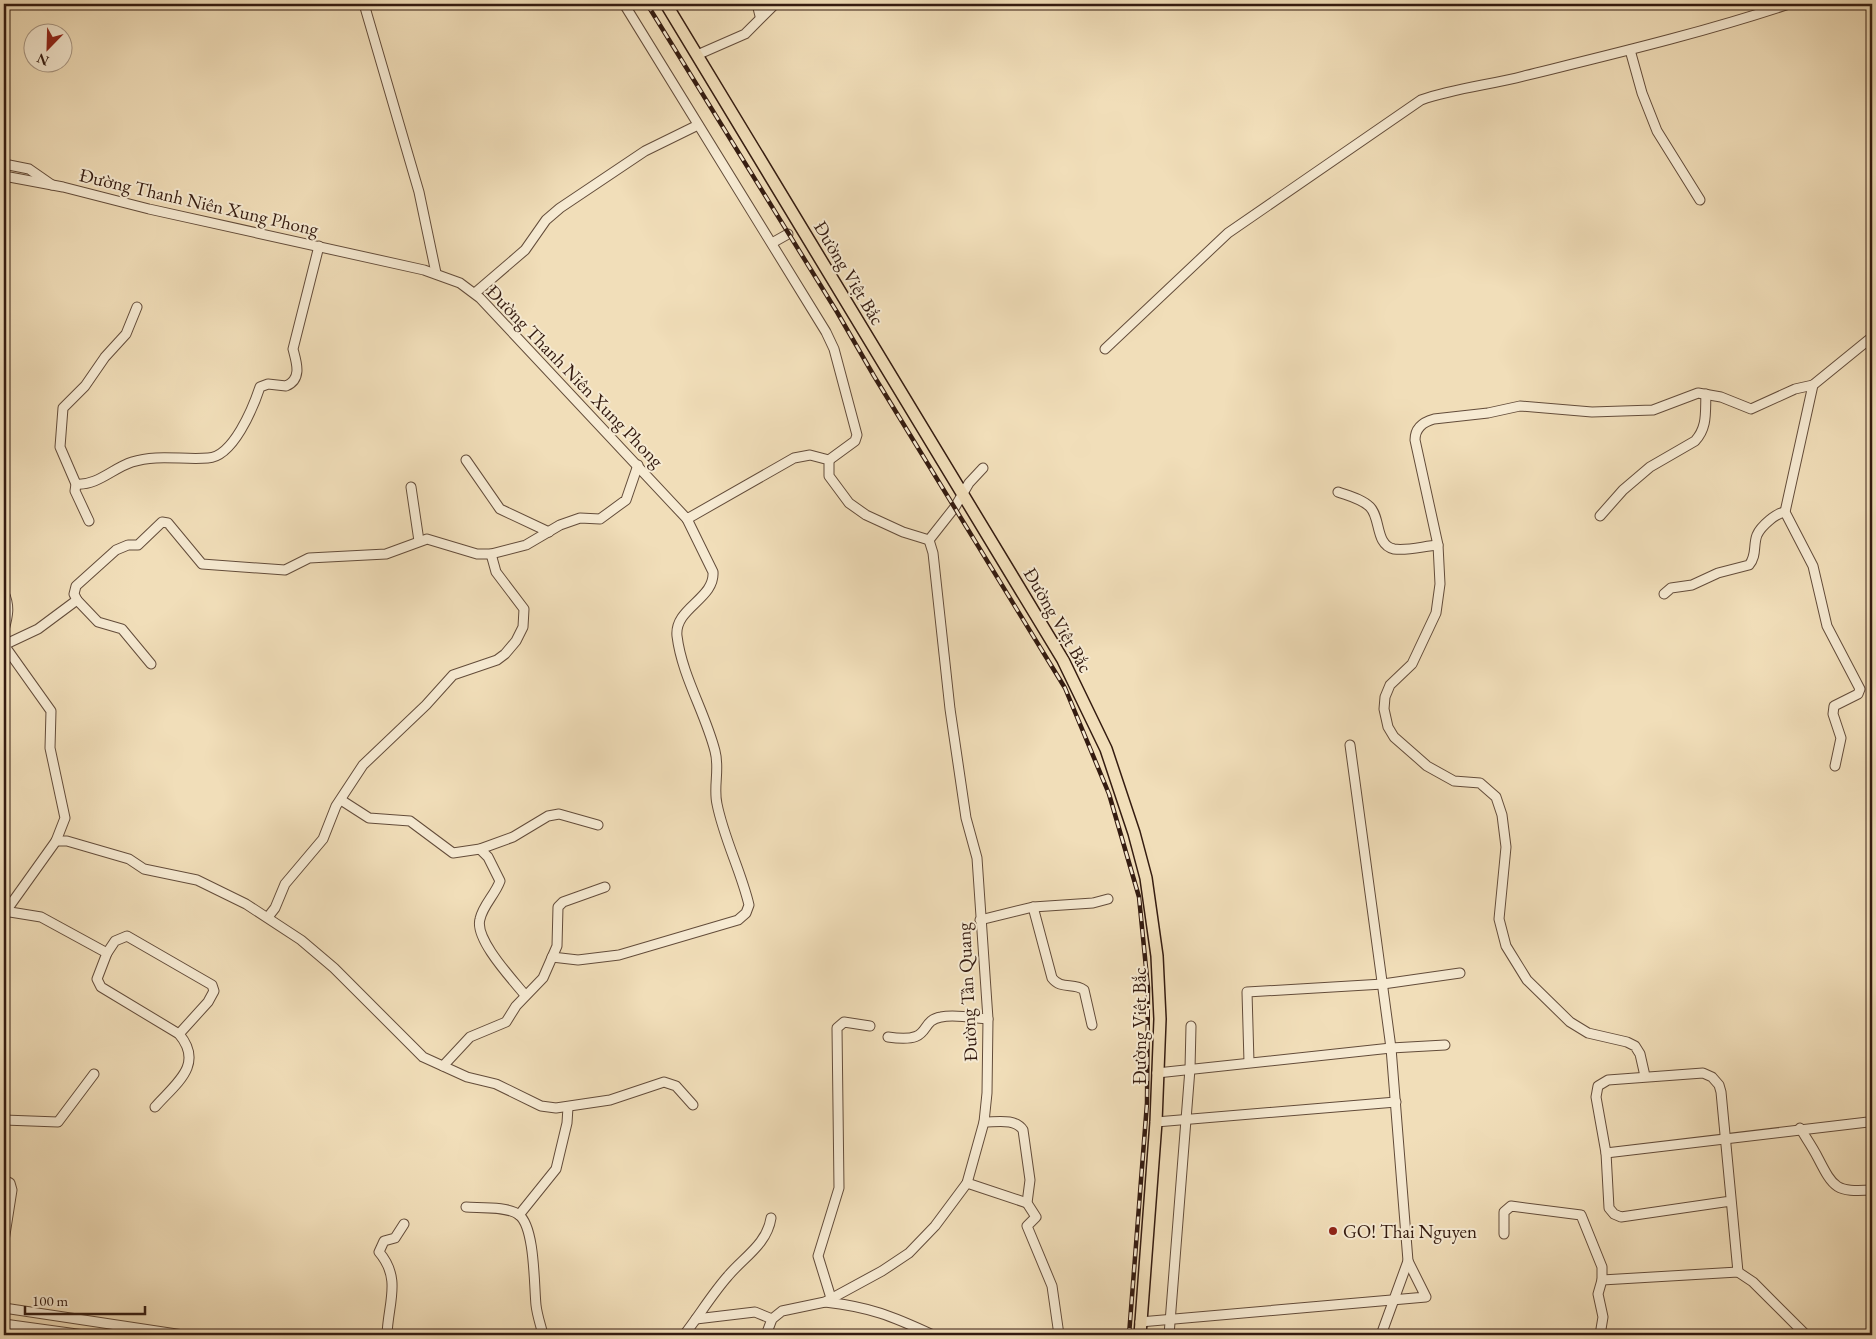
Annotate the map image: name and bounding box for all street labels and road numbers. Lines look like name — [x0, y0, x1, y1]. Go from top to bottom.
street label: Đường Thanh Niên Xung Phong — [77, 162, 322, 242]
street label: Đường Việt Bắc — [808, 216, 890, 330]
street label: Đường Thanh Niên Xung Phong — [481, 279, 670, 473]
street label: Đường Việt Bắc — [1018, 563, 1098, 677]
street label: Đường Tân Quang — [951, 921, 983, 1062]
street label: Đường Việt Bắc — [1127, 967, 1152, 1085]

